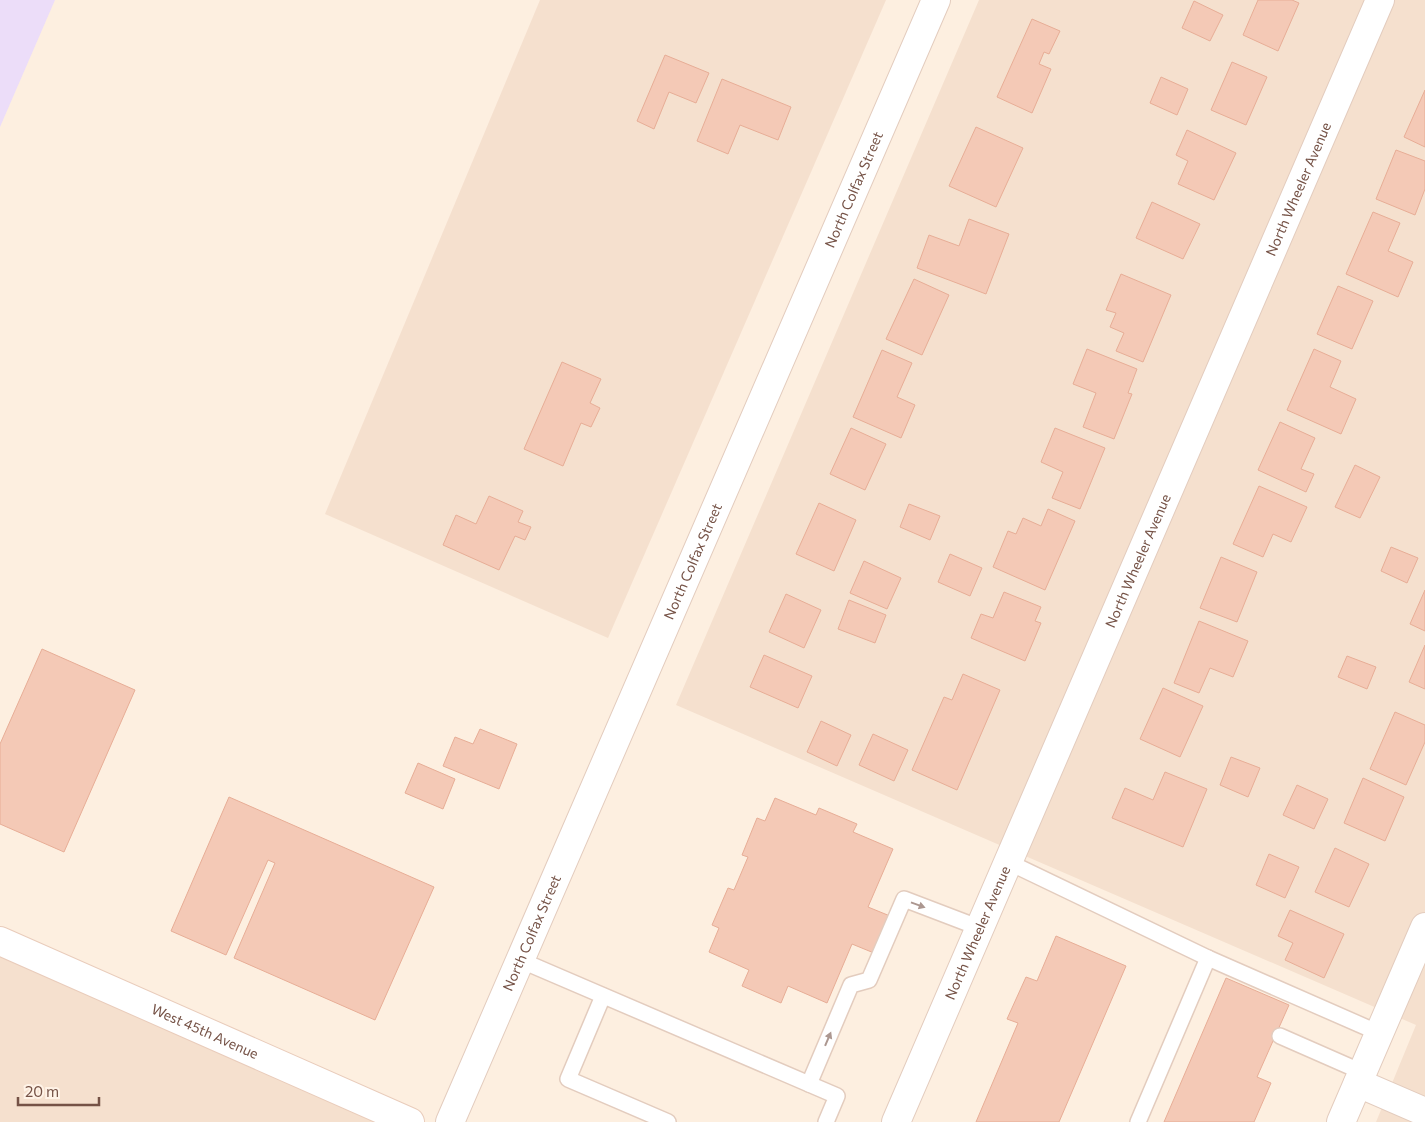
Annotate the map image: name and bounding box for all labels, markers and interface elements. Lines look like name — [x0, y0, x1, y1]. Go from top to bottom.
street label: North Wheeler Avenue — [1262, 119, 1334, 258]
street label: North Colfax Street — [821, 129, 886, 250]
street label: North Wheeler Avenue — [1101, 491, 1174, 630]
street label: North Colfax Street — [660, 500, 725, 622]
street label: North Wheeler Avenue — [941, 863, 1013, 1002]
street label: North Colfax Street — [499, 872, 564, 994]
one-way arrow — [911, 901, 926, 909]
street label: West 45th Avenue — [149, 1000, 261, 1062]
one-way arrow — [824, 1031, 832, 1046]
scale bar — [18, 1074, 99, 1106]
text: 20 m — [25, 1082, 59, 1100]

